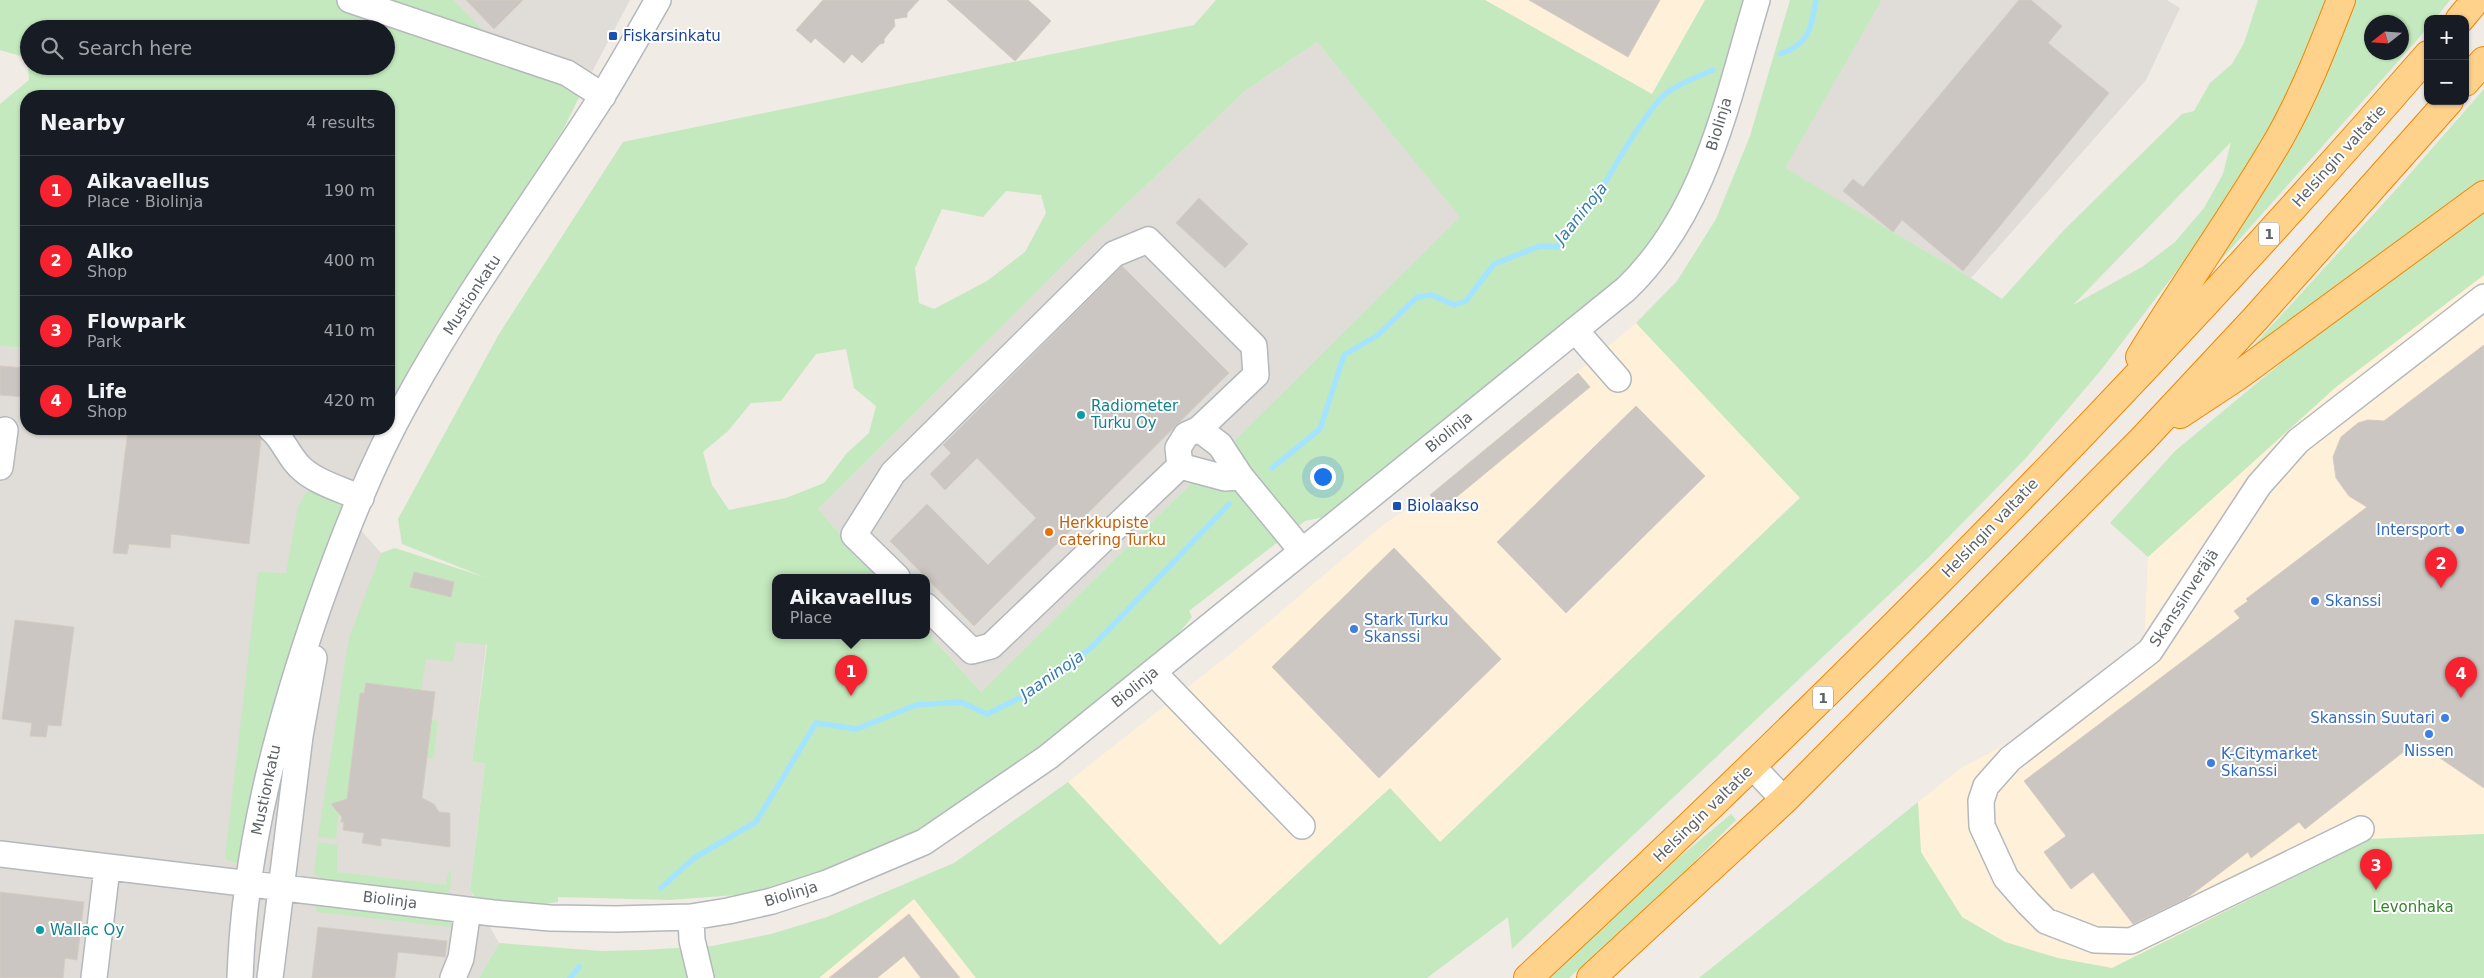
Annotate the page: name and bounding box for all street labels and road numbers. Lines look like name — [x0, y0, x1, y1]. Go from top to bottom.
street label: Biolinja — [1702, 95, 1736, 153]
street label: Helsingin valtatie — [2289, 101, 2389, 211]
road number: 1 — [2259, 222, 2279, 245]
street label: Mustionkatu — [439, 252, 505, 338]
street label: Biolinja — [1422, 408, 1476, 456]
street label: Helsingin valtatie — [1938, 475, 2042, 581]
street label: Skanssinveräjä — [2146, 546, 2222, 650]
street label: Biolinja — [1108, 663, 1162, 711]
road number: 1 — [1813, 686, 1833, 710]
street label: Mustionkatu — [248, 743, 284, 837]
street label: Helsingin valtatie — [1650, 762, 1756, 866]
street label: Biolinja — [762, 877, 820, 911]
street label: Biolinja — [362, 888, 418, 912]

